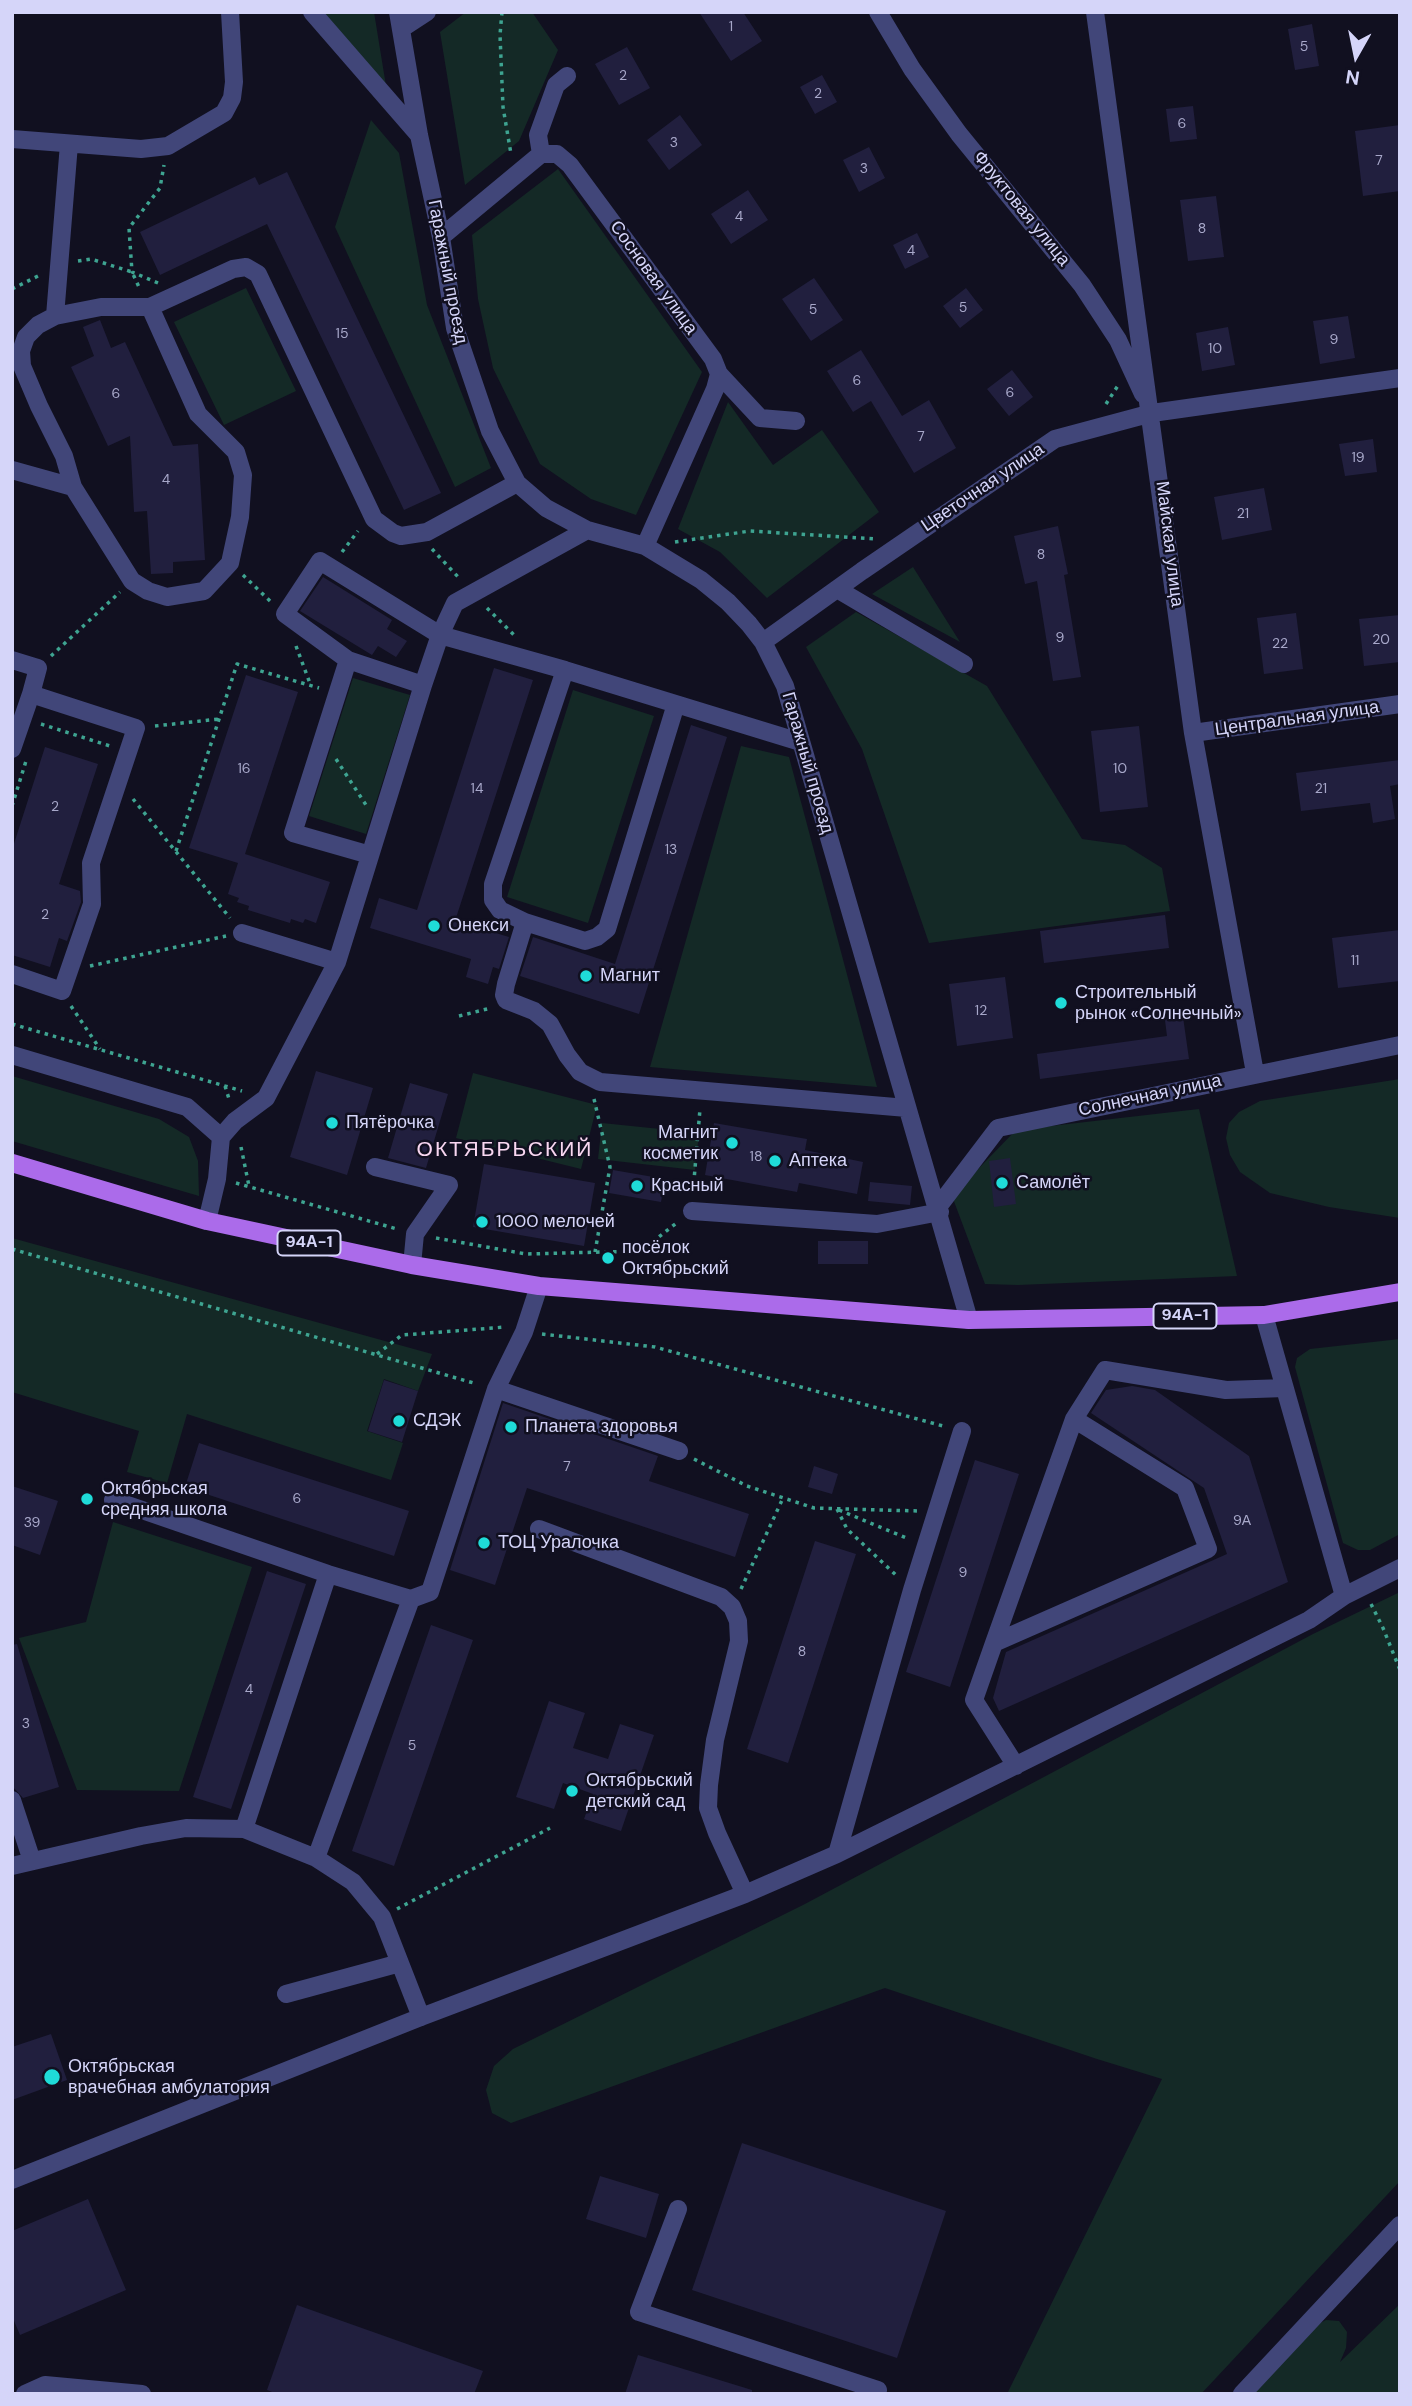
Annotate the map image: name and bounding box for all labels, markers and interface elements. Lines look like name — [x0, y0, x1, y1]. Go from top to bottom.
house number: 1 — [729, 19, 733, 35]
north arrow — [1321, 21, 1391, 91]
house number: 5 — [1300, 39, 1308, 55]
text: N — [1344, 64, 1361, 91]
house number: 2 — [619, 68, 627, 84]
house number: 2 — [814, 86, 822, 102]
house number: 6 — [1178, 116, 1186, 132]
house number: 3 — [670, 135, 678, 151]
street label: Фруктовая улица — [968, 147, 1074, 271]
house number: 7 — [1375, 153, 1383, 169]
house number: 3 — [860, 161, 868, 177]
street label: Гаражный проезд — [422, 198, 472, 346]
house number: 4 — [735, 209, 743, 225]
street label: Сосновая улица — [604, 217, 702, 339]
house number: 8 — [1198, 221, 1206, 237]
house number: 4 — [907, 243, 915, 259]
house number: 5 — [959, 300, 967, 316]
house number: 5 — [809, 302, 817, 318]
house number: 15 — [336, 326, 348, 342]
house number: 9 — [1330, 332, 1338, 348]
house number: 10 — [1208, 341, 1222, 357]
house number: 6 — [853, 373, 861, 389]
house number: 6 — [1006, 385, 1014, 401]
house number: 6 — [112, 386, 120, 402]
house number: 7 — [917, 429, 925, 445]
street label: Цветочная улица — [918, 439, 1048, 537]
house number: 19 — [1351, 450, 1365, 466]
house number: 4 — [162, 472, 170, 488]
street label: Майская улица — [1151, 480, 1187, 608]
house number: 21 — [1237, 506, 1249, 522]
house number: 8 — [1037, 547, 1045, 563]
house number: 9 — [1056, 630, 1064, 646]
house number: 20 — [1372, 632, 1390, 648]
house number: 22 — [1272, 636, 1288, 652]
street label: Гаражный проезд — [776, 690, 838, 836]
street label: Центральная улица — [1214, 697, 1380, 741]
house number: 16 — [237, 761, 251, 777]
house number: 10 — [1113, 761, 1127, 777]
house number: 14 — [471, 781, 483, 797]
house number: 21 — [1315, 781, 1327, 797]
house number: 2 — [51, 799, 59, 815]
house number: 13 — [665, 842, 677, 858]
house number: 2 — [41, 907, 49, 923]
place label: Онекси — [448, 915, 509, 937]
marker: Онекси — [426, 918, 442, 934]
house number: 11 — [1351, 953, 1359, 969]
place label: Магнит — [600, 965, 660, 987]
marker: Магнит — [578, 968, 594, 984]
place label: Строительный рынок «Солнечный» — [1075, 982, 1242, 1024]
marker: Строительный рынок «Солнечный» — [1053, 995, 1069, 1011]
house number: 12 — [975, 1003, 987, 1019]
street label: Солнечная улица — [1076, 1070, 1224, 1122]
place label: Пятёрочка — [346, 1112, 434, 1134]
marker: Пятёрочка — [324, 1115, 340, 1131]
place label: Магнит косметик — [643, 1122, 718, 1164]
marker: Магнит косметик — [724, 1135, 740, 1151]
district label: ОКТЯБРЬСКИЙ — [418, 1137, 592, 1163]
house number: 18 — [750, 1149, 762, 1165]
place label: Аптека — [789, 1150, 847, 1172]
marker: Аптека — [767, 1153, 783, 1169]
place label: Самолёт — [1016, 1172, 1090, 1194]
place label: Красный — [651, 1175, 723, 1197]
marker: Самолёт — [994, 1175, 1010, 1191]
marker: Красный — [629, 1178, 645, 1194]
place label: 1000 мелочей — [496, 1211, 615, 1233]
marker: 1000 мелочей — [474, 1214, 490, 1230]
road number: 94А-1 — [278, 1231, 340, 1256]
place label: посёлок Октябрьский — [622, 1237, 729, 1280]
marker: посёлок Октябрьский — [600, 1250, 616, 1266]
road number: 94А-1 — [1154, 1304, 1216, 1328]
place label: СДЭК — [413, 1410, 461, 1432]
marker: СДЭК — [391, 1413, 407, 1429]
place label: Планета здоровья — [525, 1416, 678, 1438]
marker: Планета здоровья — [503, 1419, 519, 1435]
house number: 7 — [563, 1459, 571, 1475]
place label: Октябрьская средняя школа — [101, 1478, 227, 1520]
marker: Октябрьская средняя школа — [79, 1491, 95, 1507]
house number: 6 — [293, 1491, 301, 1507]
house number: 9А — [1233, 1513, 1251, 1529]
house number: 39 — [24, 1515, 40, 1531]
place label: ТОЦ Уралочка — [498, 1532, 619, 1554]
marker: ТОЦ Уралочка — [476, 1535, 492, 1551]
house number: 9 — [959, 1565, 967, 1581]
house number: 8 — [798, 1644, 806, 1660]
house number: 4 — [245, 1682, 253, 1698]
house number: 3 — [22, 1716, 30, 1732]
house number: 5 — [408, 1738, 416, 1754]
place label: Октябрьский детский сад — [586, 1770, 693, 1812]
marker: Октябрьский детский сад — [564, 1783, 580, 1799]
place label: Октябрьская врачебная амбулатория — [68, 2056, 270, 2098]
marker: Октябрьская врачебная амбулатория — [42, 2067, 62, 2087]

